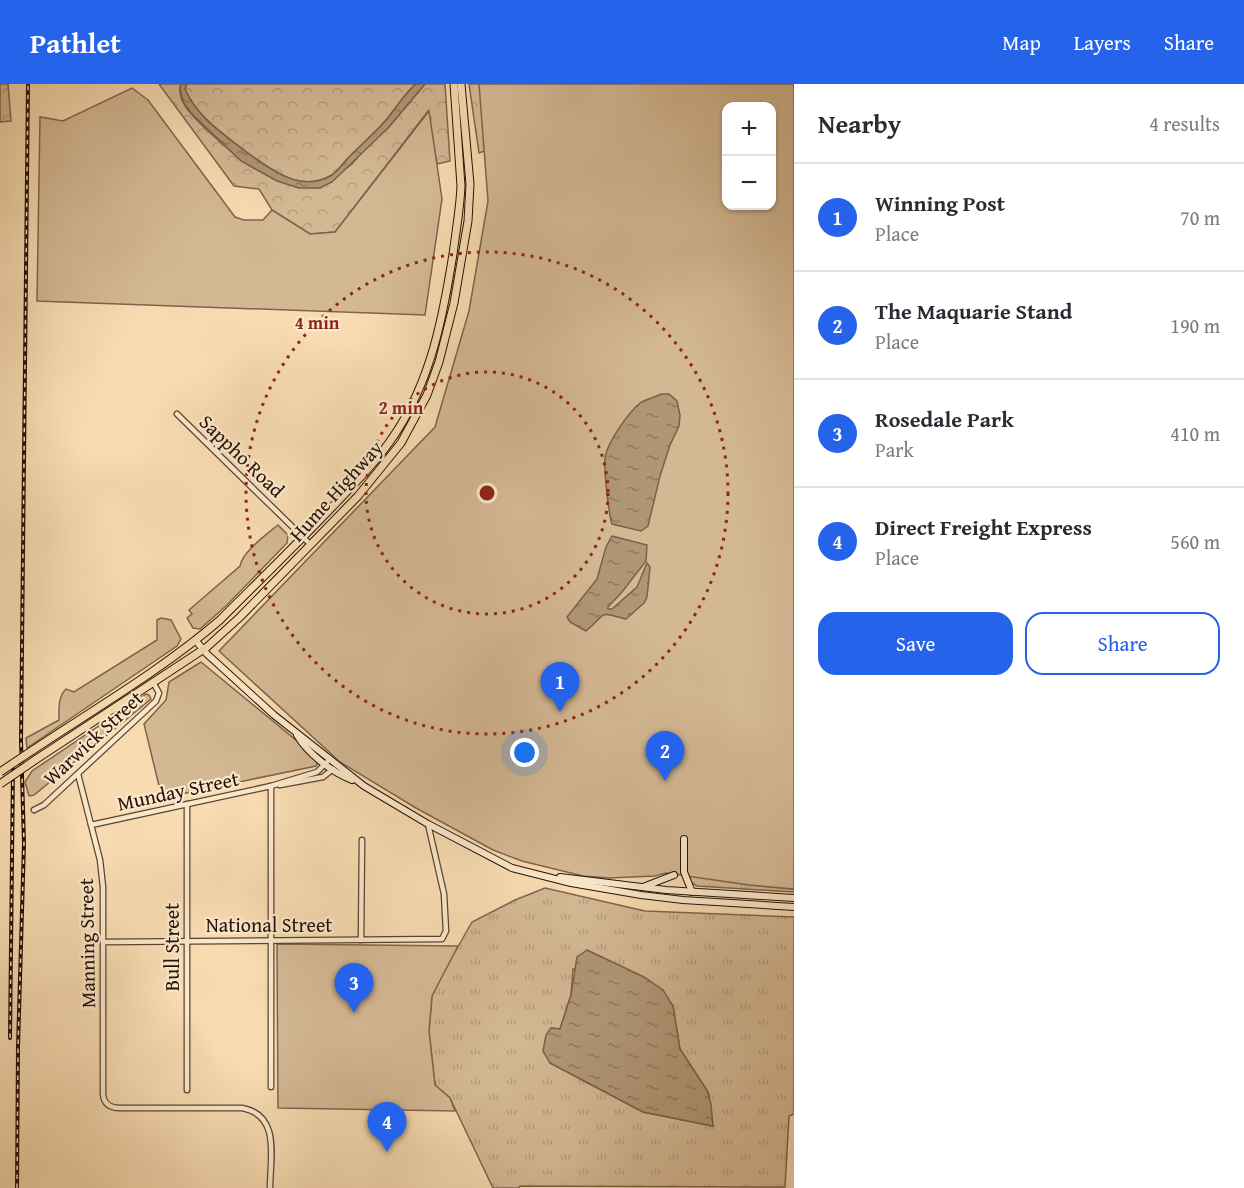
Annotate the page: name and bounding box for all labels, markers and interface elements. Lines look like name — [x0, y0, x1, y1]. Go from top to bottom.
text: Pathlet — [30, 22, 121, 63]
text: Map — [1002, 27, 1041, 58]
text: Layers — [1074, 27, 1131, 58]
text: Share — [1164, 27, 1214, 58]
map controls — [722, 102, 776, 210]
button: + — [722, 102, 776, 156]
text: Nearby — [818, 104, 901, 143]
text: 4 results — [1149, 109, 1220, 138]
button: − — [722, 156, 776, 210]
text: Winning Post — [875, 187, 1005, 219]
text: 1 — [832, 203, 843, 232]
text: 70 m — [1180, 203, 1220, 232]
text: Place — [875, 219, 919, 248]
text: The Maquarie Stand — [875, 295, 1072, 327]
text: 4 min — [295, 309, 340, 336]
text: 2 — [832, 311, 843, 340]
text: 190 m — [1170, 311, 1220, 340]
text: Place — [875, 327, 919, 356]
text: 2 min — [379, 394, 424, 421]
text: Rosedale Park — [875, 403, 1014, 435]
street label: Sappho Road — [193, 408, 292, 504]
text: 3 — [832, 419, 843, 448]
text: 410 m — [1170, 419, 1220, 448]
street label: Hume Highway — [282, 434, 389, 548]
text: Park — [875, 435, 914, 464]
centre of rings — [477, 483, 497, 503]
text: Direct Freight Express — [875, 511, 1092, 543]
text: 4 — [832, 527, 843, 556]
text: 560 m — [1170, 527, 1220, 556]
text: Place — [875, 543, 919, 572]
button: Save — [818, 612, 1013, 675]
button: Share — [1025, 612, 1220, 675]
pin: 1 — [540, 662, 580, 712]
street label: Warwick Street — [36, 684, 149, 792]
pin: 2 — [646, 732, 684, 781]
your location — [510, 738, 539, 767]
street label: Munday Street — [114, 763, 241, 818]
street label: Manning Street — [71, 878, 102, 1008]
street label: Bull Street — [157, 903, 186, 991]
street label: National Street — [206, 910, 332, 939]
pin: 3 — [334, 964, 374, 1013]
pin: 4 — [368, 1102, 406, 1152]

